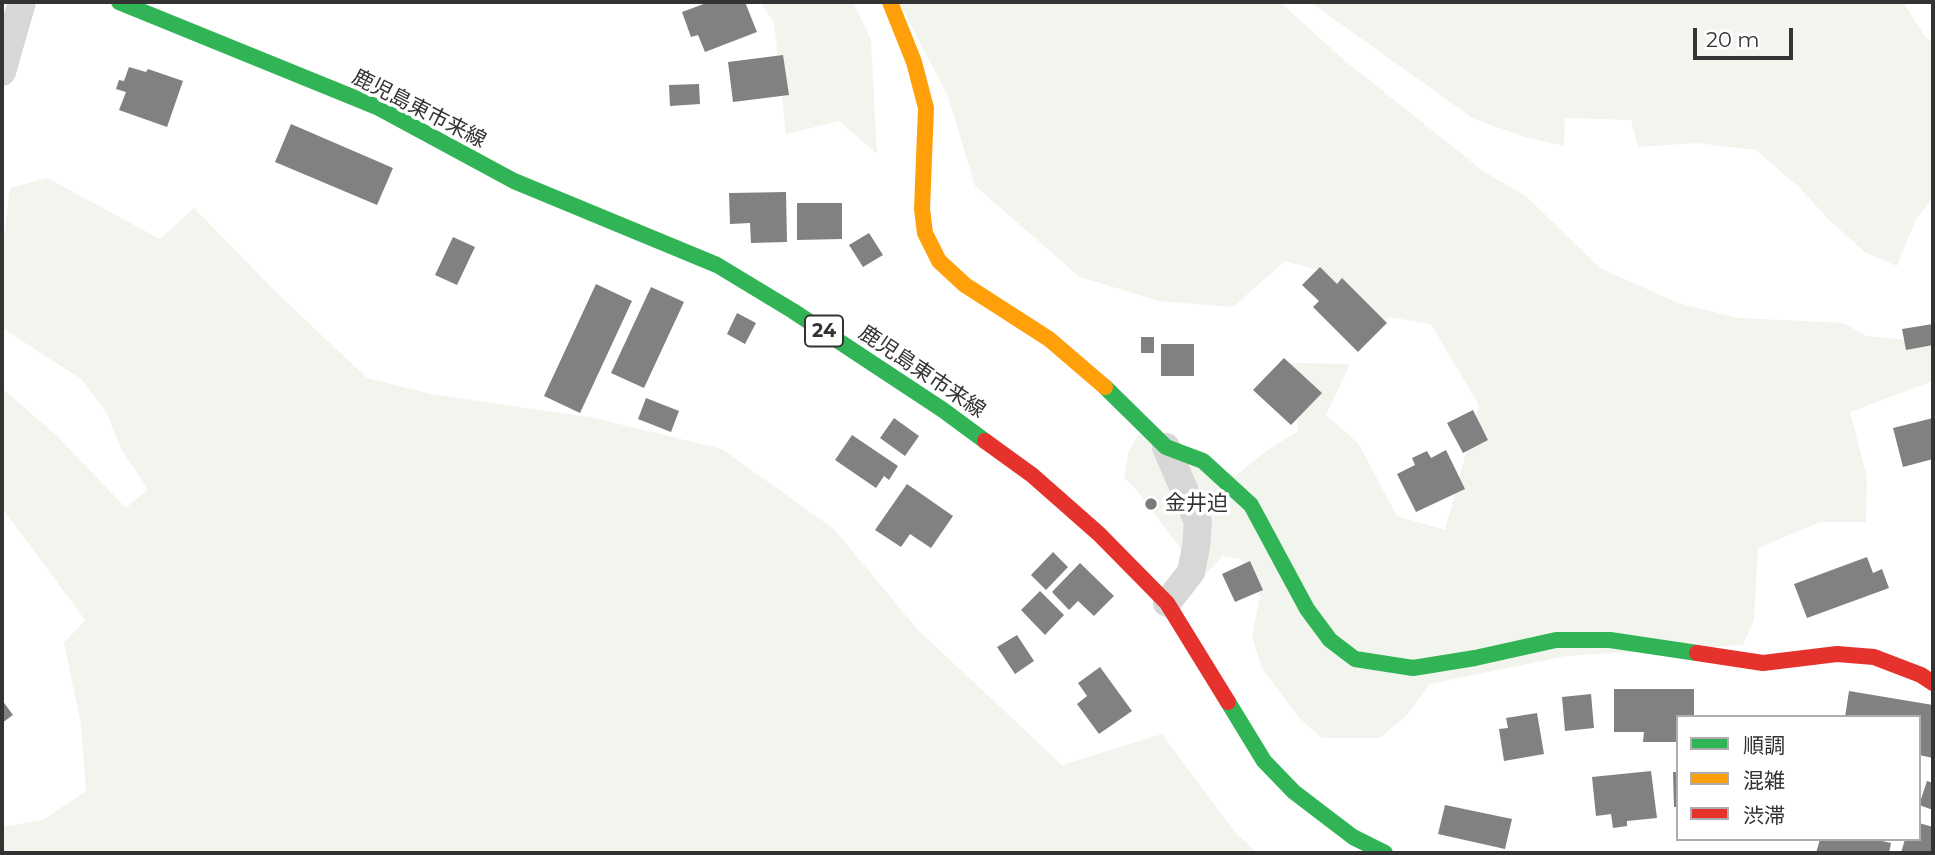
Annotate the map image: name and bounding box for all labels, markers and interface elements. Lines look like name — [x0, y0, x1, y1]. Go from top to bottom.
scale bar — [1697, 14, 1797, 58]
text: 20 m — [1706, 27, 1760, 52]
street label: 鹿児島東市来線 — [348, 64, 490, 154]
road number: 24 — [805, 316, 843, 346]
street label: 鹿児島東市来線 — [854, 320, 990, 424]
place label: 金井迫 — [1165, 491, 1228, 517]
marker: 金井迫 — [1143, 496, 1159, 512]
legend — [1676, 715, 1921, 841]
text: 順調 — [1743, 733, 1785, 758]
text: 混雑 — [1743, 768, 1785, 793]
text: 渋滞 — [1743, 803, 1785, 828]

